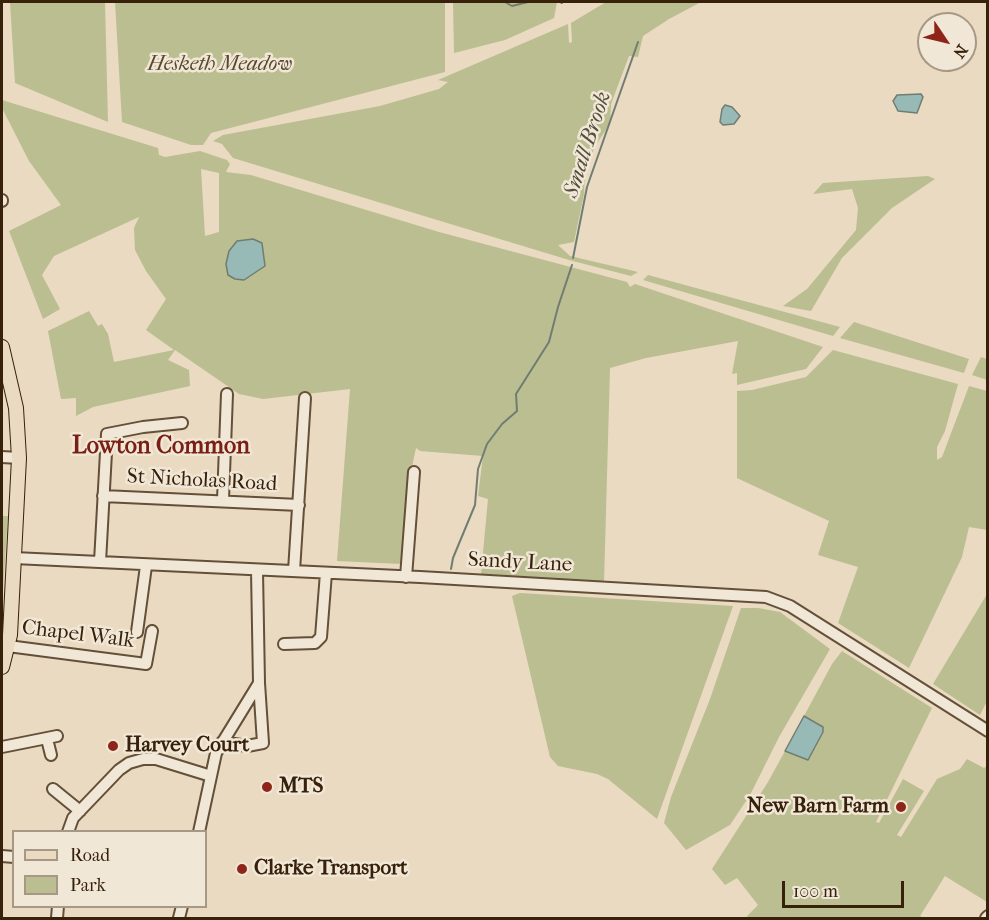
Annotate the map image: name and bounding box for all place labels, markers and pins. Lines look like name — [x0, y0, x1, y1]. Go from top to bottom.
place label: Harvey Court — [125, 733, 249, 759]
marker: Harvey Court — [106, 739, 120, 753]
place label: MTS — [279, 774, 323, 800]
marker: MTS — [260, 780, 274, 794]
place label: New Barn Farm — [747, 794, 889, 820]
marker: New Barn Farm — [894, 800, 908, 814]
place label: Clarke Transport — [254, 856, 408, 882]
marker: Clarke Transport — [235, 862, 249, 876]

